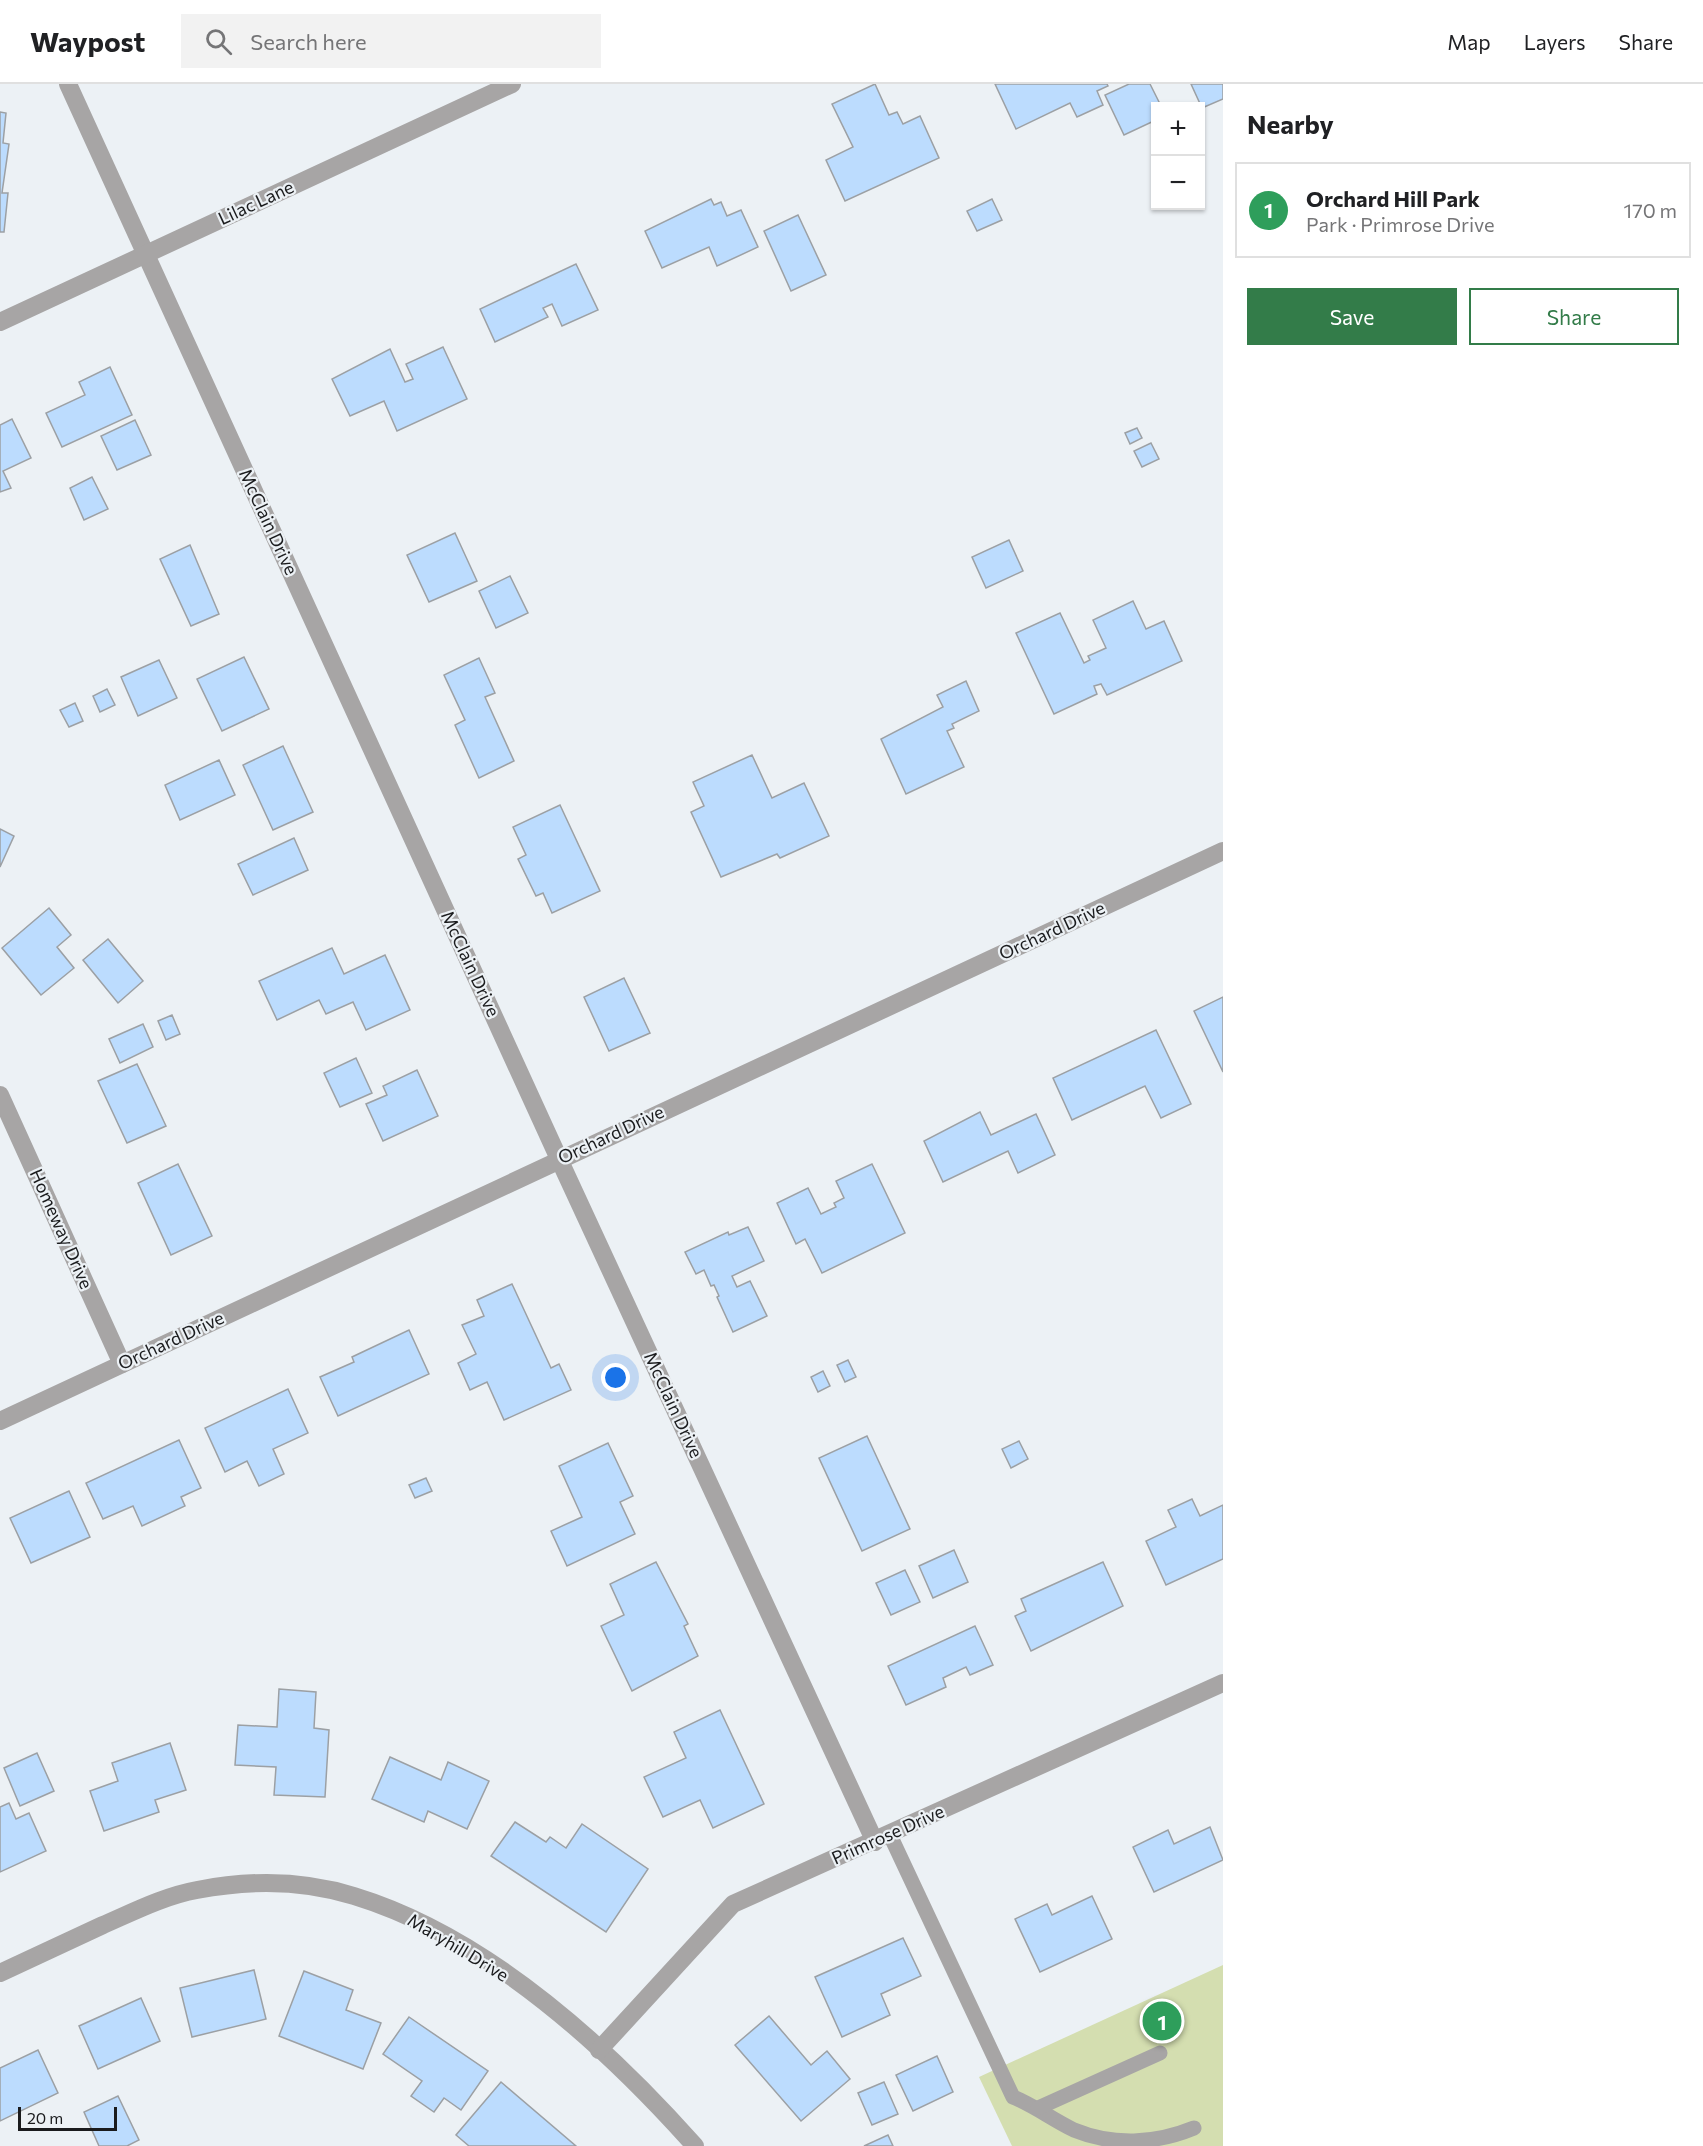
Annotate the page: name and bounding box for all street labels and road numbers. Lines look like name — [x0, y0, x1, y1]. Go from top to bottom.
street label: Lilac Lane — [214, 175, 297, 229]
street label: McClain Drive — [235, 465, 303, 578]
street label: Orchard Drive — [995, 896, 1108, 964]
street label: McClain Drive — [437, 907, 505, 1020]
street label: Orchard Drive — [554, 1100, 667, 1168]
street label: Homeway Drive — [26, 1165, 98, 1292]
street label: Orchard Drive — [114, 1306, 227, 1374]
street label: McClain Drive — [640, 1348, 708, 1461]
street label: Primrose Drive — [828, 1799, 947, 1869]
street label: Maryhill Drive — [404, 1908, 513, 1986]

